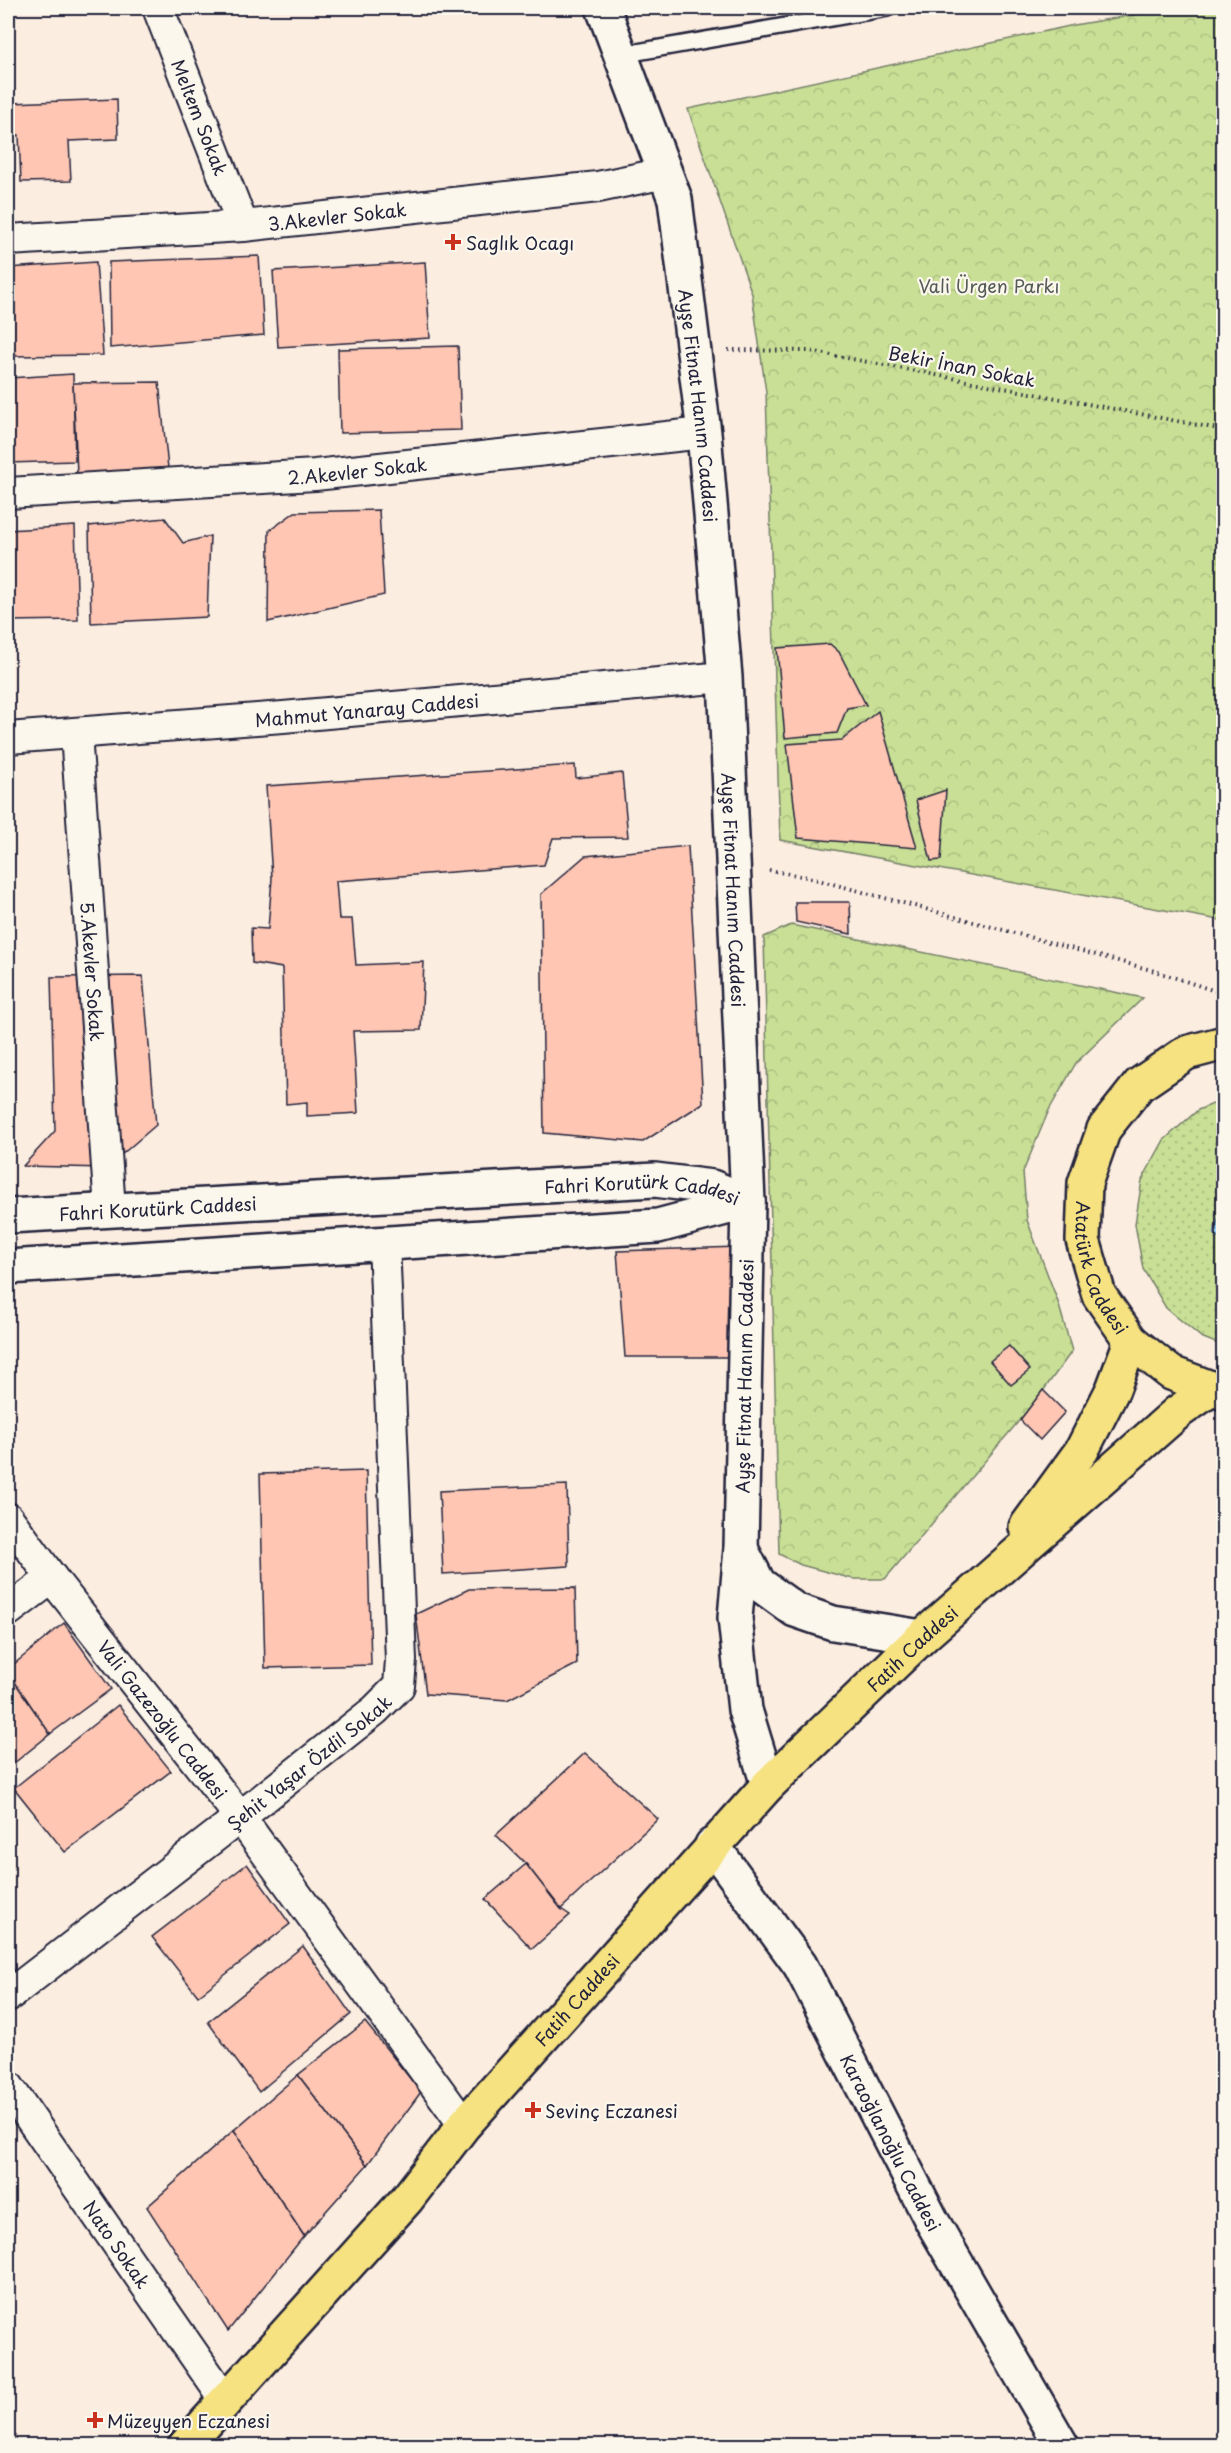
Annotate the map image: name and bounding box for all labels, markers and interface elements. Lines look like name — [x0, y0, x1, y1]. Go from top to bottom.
street label: Meltem Sokak — [166, 55, 235, 179]
street label: 3.Akevler Sokak — [266, 195, 408, 237]
place label: Saglık Ocagı — [466, 229, 574, 256]
marker: Saglık Ocagı — [444, 233, 462, 251]
park label: Vali Ürgen Parkı — [919, 272, 1059, 299]
street label: Ayşe Fitnat Hanım Caddesi — [673, 287, 725, 523]
street label: Bekir İnan Sokak — [886, 339, 1038, 393]
street label: 2.Akevler Sokak — [287, 450, 428, 490]
street label: Mahmut Yanaray Caddesi — [254, 686, 480, 733]
street label: Ayşe Fitnat Hanım Caddesi — [716, 772, 753, 1008]
street label: 5.Akevler Sokak — [75, 901, 111, 1042]
street label: Fahri Korutürk Caddesi — [543, 1166, 745, 1211]
street label: Fahri Korutürk Caddesi — [58, 1189, 257, 1227]
street label: Atatürk Caddesi — [1069, 1201, 1135, 1339]
street label: Ayşe Fitnat Hanım Caddesi — [728, 1258, 760, 1494]
street label: Fatih Caddesi — [860, 1599, 963, 1698]
street label: Vali Gazezoğlu Caddesi — [92, 1634, 234, 1804]
street label: Şehit Yaşar Özdil Sokak — [221, 1688, 397, 1836]
street label: Fatih Caddesi — [527, 1947, 625, 2052]
street label: Karaoğlanoğlu Caddesi — [834, 2049, 948, 2236]
place label: Sevinç Eczanesi — [545, 2097, 678, 2124]
marker: Sevinç Eczanesi — [526, 2103, 540, 2117]
street label: Nato Sokak — [77, 2194, 157, 2293]
place label: Müzeyyen Eczanesi — [107, 2407, 270, 2434]
marker: Müzeyyen Eczanesi — [88, 2413, 102, 2427]

